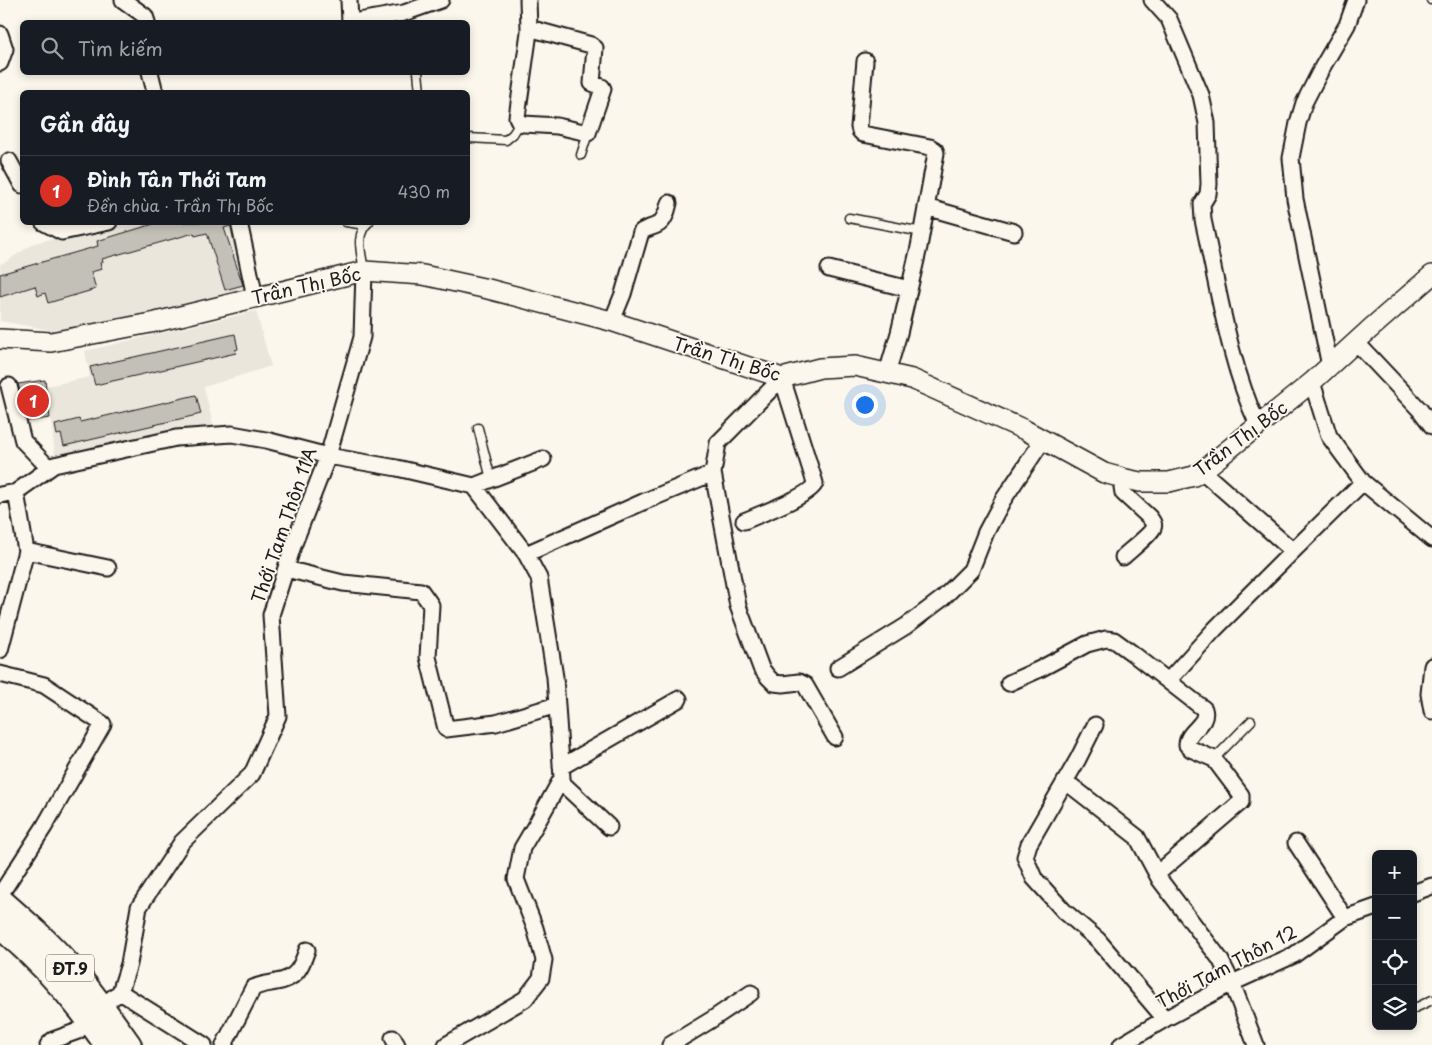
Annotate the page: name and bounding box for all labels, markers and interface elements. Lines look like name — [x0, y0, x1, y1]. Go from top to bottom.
search box — [20, 20, 470, 75]
icon: search — [38, 34, 66, 62]
text: Tìm kiếm — [78, 34, 163, 62]
text: Gần đây — [40, 107, 130, 139]
text: Đình Tân Thới Tam — [87, 165, 267, 193]
text: 1 — [52, 179, 60, 203]
text: 430 m — [398, 179, 450, 203]
text: Đền chùa · Trần Thị Bốc — [87, 193, 274, 217]
street label: Trần Thị Bốc — [249, 259, 363, 311]
street label: Trần Thị Bốc — [670, 329, 784, 387]
pin: 1 — [17, 382, 49, 420]
your location — [852, 392, 878, 418]
street label: Trần Thị Bốc — [1187, 394, 1293, 482]
street label: Thới Tam Thôn 11A — [244, 443, 322, 607]
map controls — [1372, 850, 1417, 1030]
button: + — [1372, 850, 1417, 895]
button: − — [1372, 895, 1417, 940]
street label: Thới Tam Thôn 12 — [1151, 918, 1301, 1014]
button: locate — [1372, 940, 1417, 985]
road number: ĐT.9 — [46, 954, 94, 981]
button: layers — [1372, 985, 1417, 1030]

